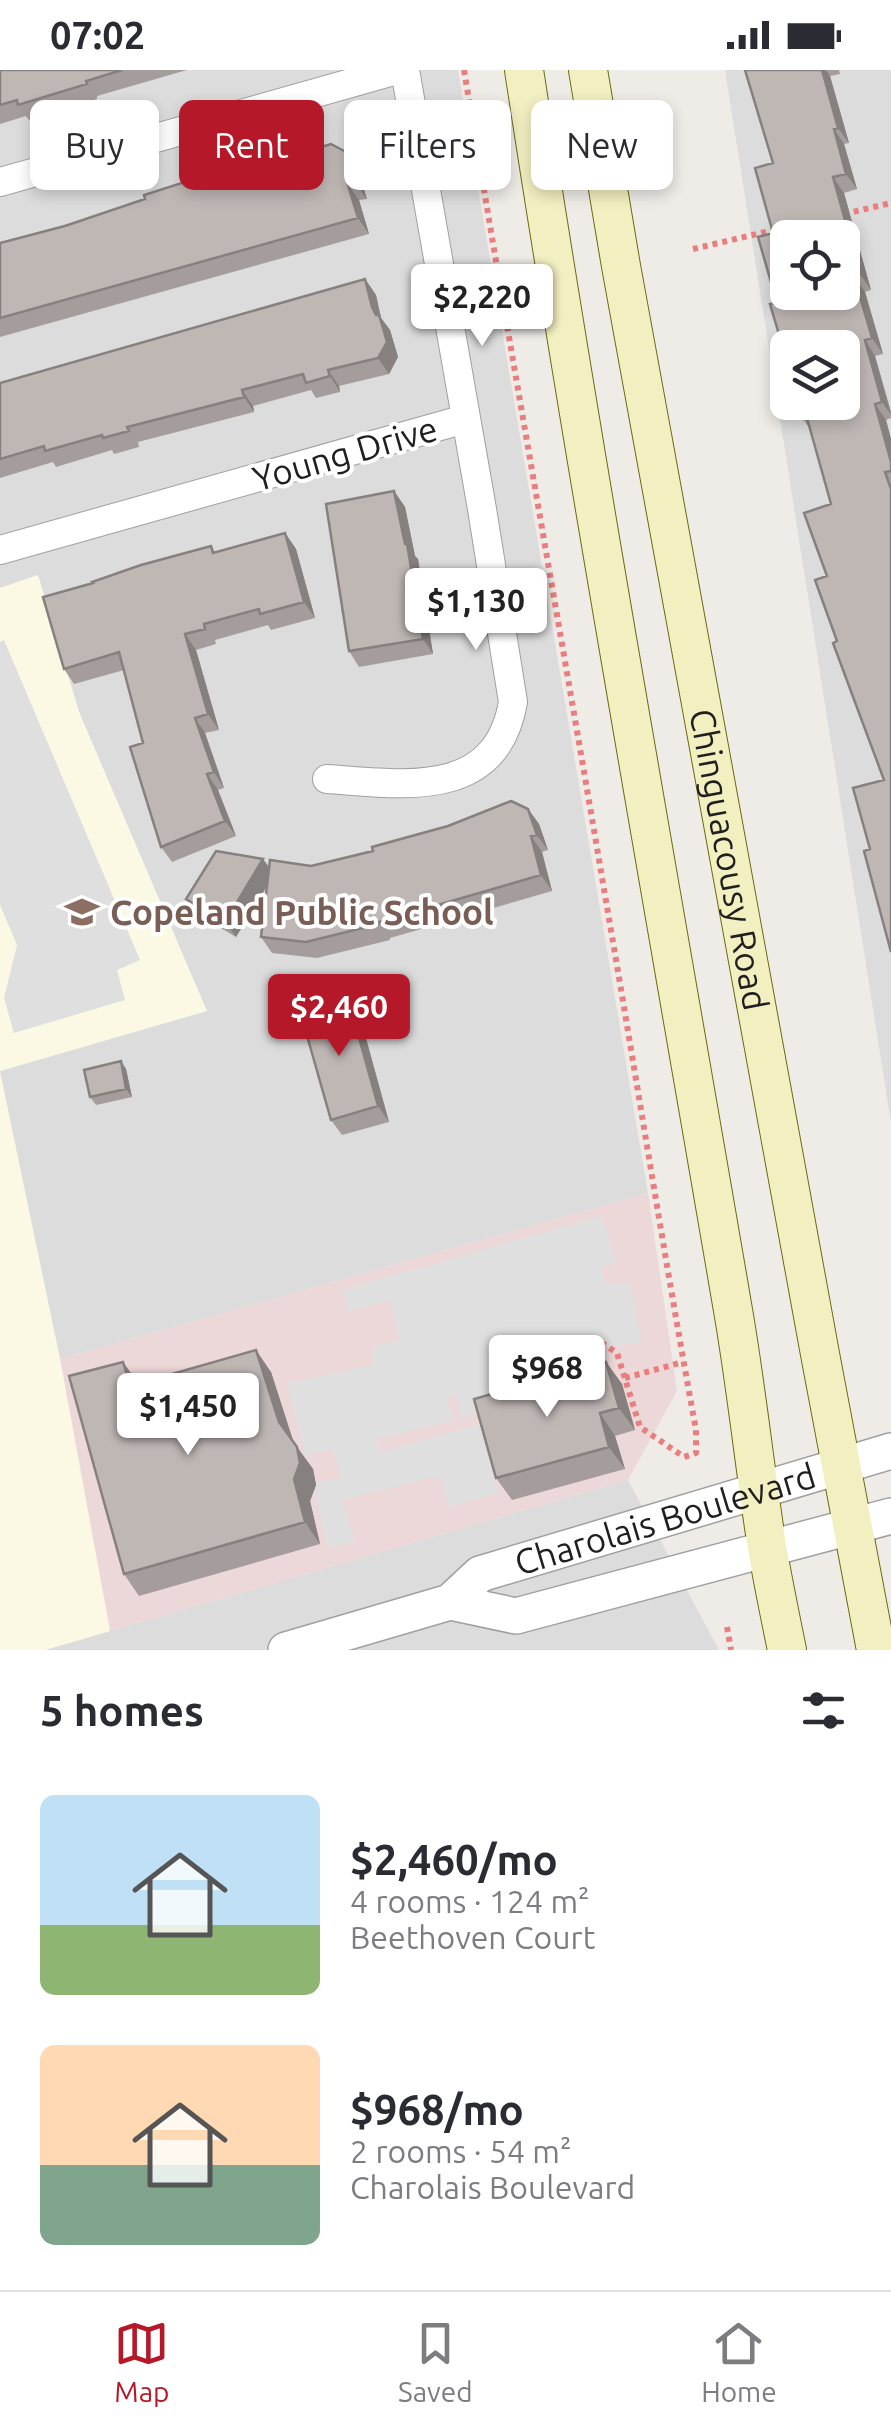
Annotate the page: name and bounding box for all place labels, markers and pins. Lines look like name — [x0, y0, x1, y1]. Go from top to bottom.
pin: $2,220 — [401, 264, 563, 349]
pin: $1,130 — [395, 568, 557, 653]
place label: Copeland Public School — [110, 892, 494, 932]
school or university icon: Copeland Public School — [63, 893, 101, 931]
pin: $2,460 — [258, 974, 420, 1059]
pin: $968 — [488, 1335, 606, 1420]
pin: $1,450 — [107, 1373, 269, 1458]

